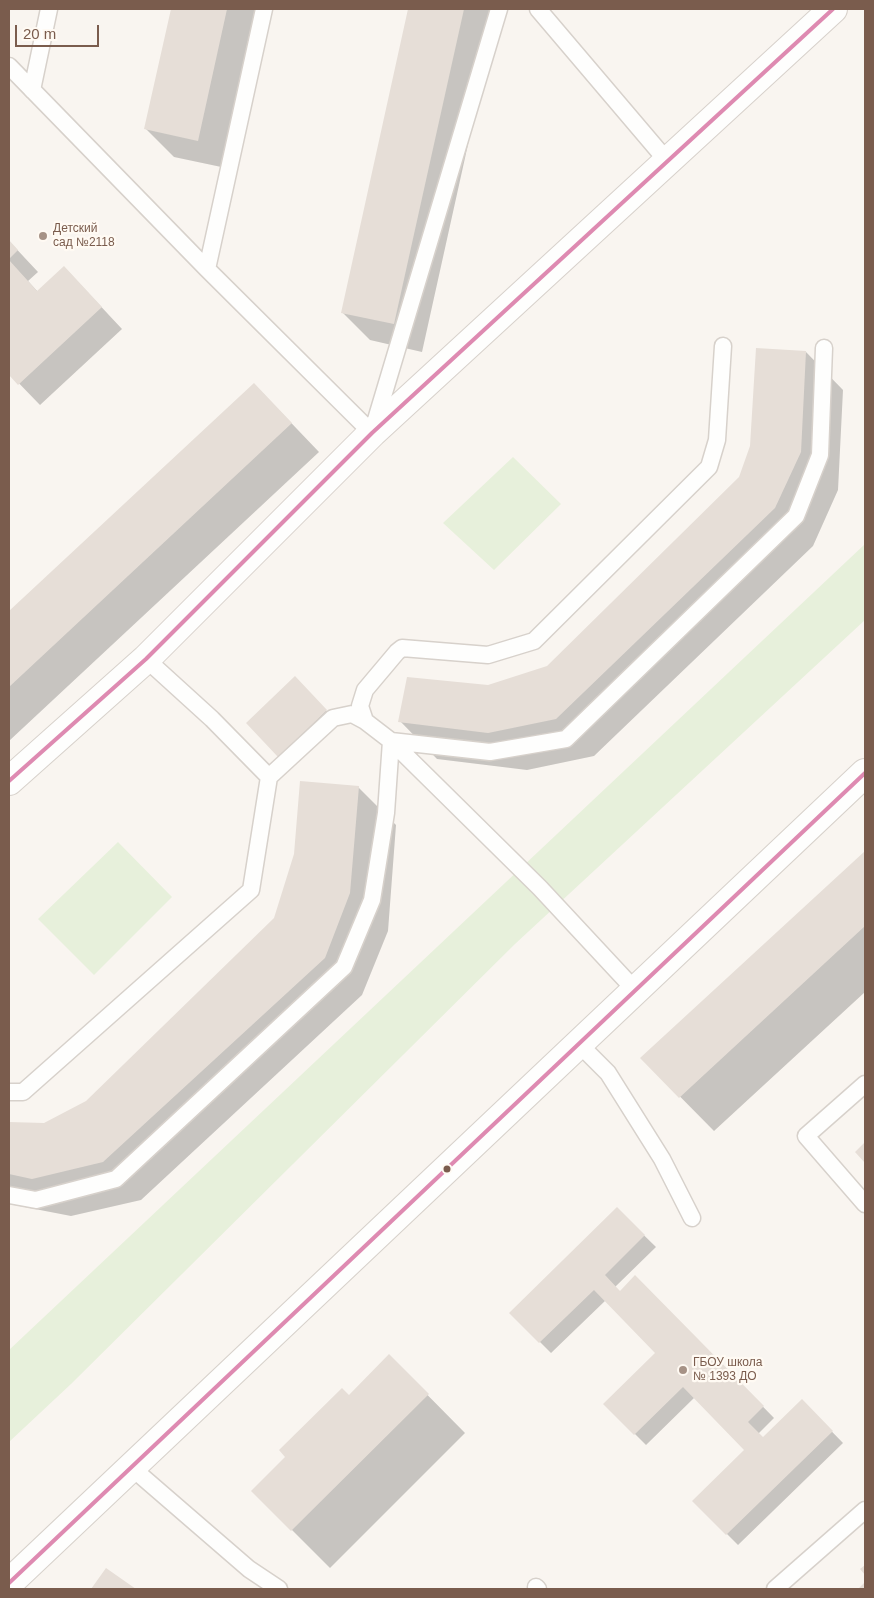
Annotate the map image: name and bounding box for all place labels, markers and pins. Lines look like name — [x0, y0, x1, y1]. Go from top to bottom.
place label: Детский сад №2118 — [53, 222, 115, 250]
marker: Детский сад №2118 — [37, 230, 49, 242]
unlabelled marker — [442, 1164, 452, 1174]
place label: ГБОУ школа № 1393 ДО — [693, 1356, 762, 1384]
marker: ГБОУ школа № 1393 ДО — [677, 1364, 689, 1376]

